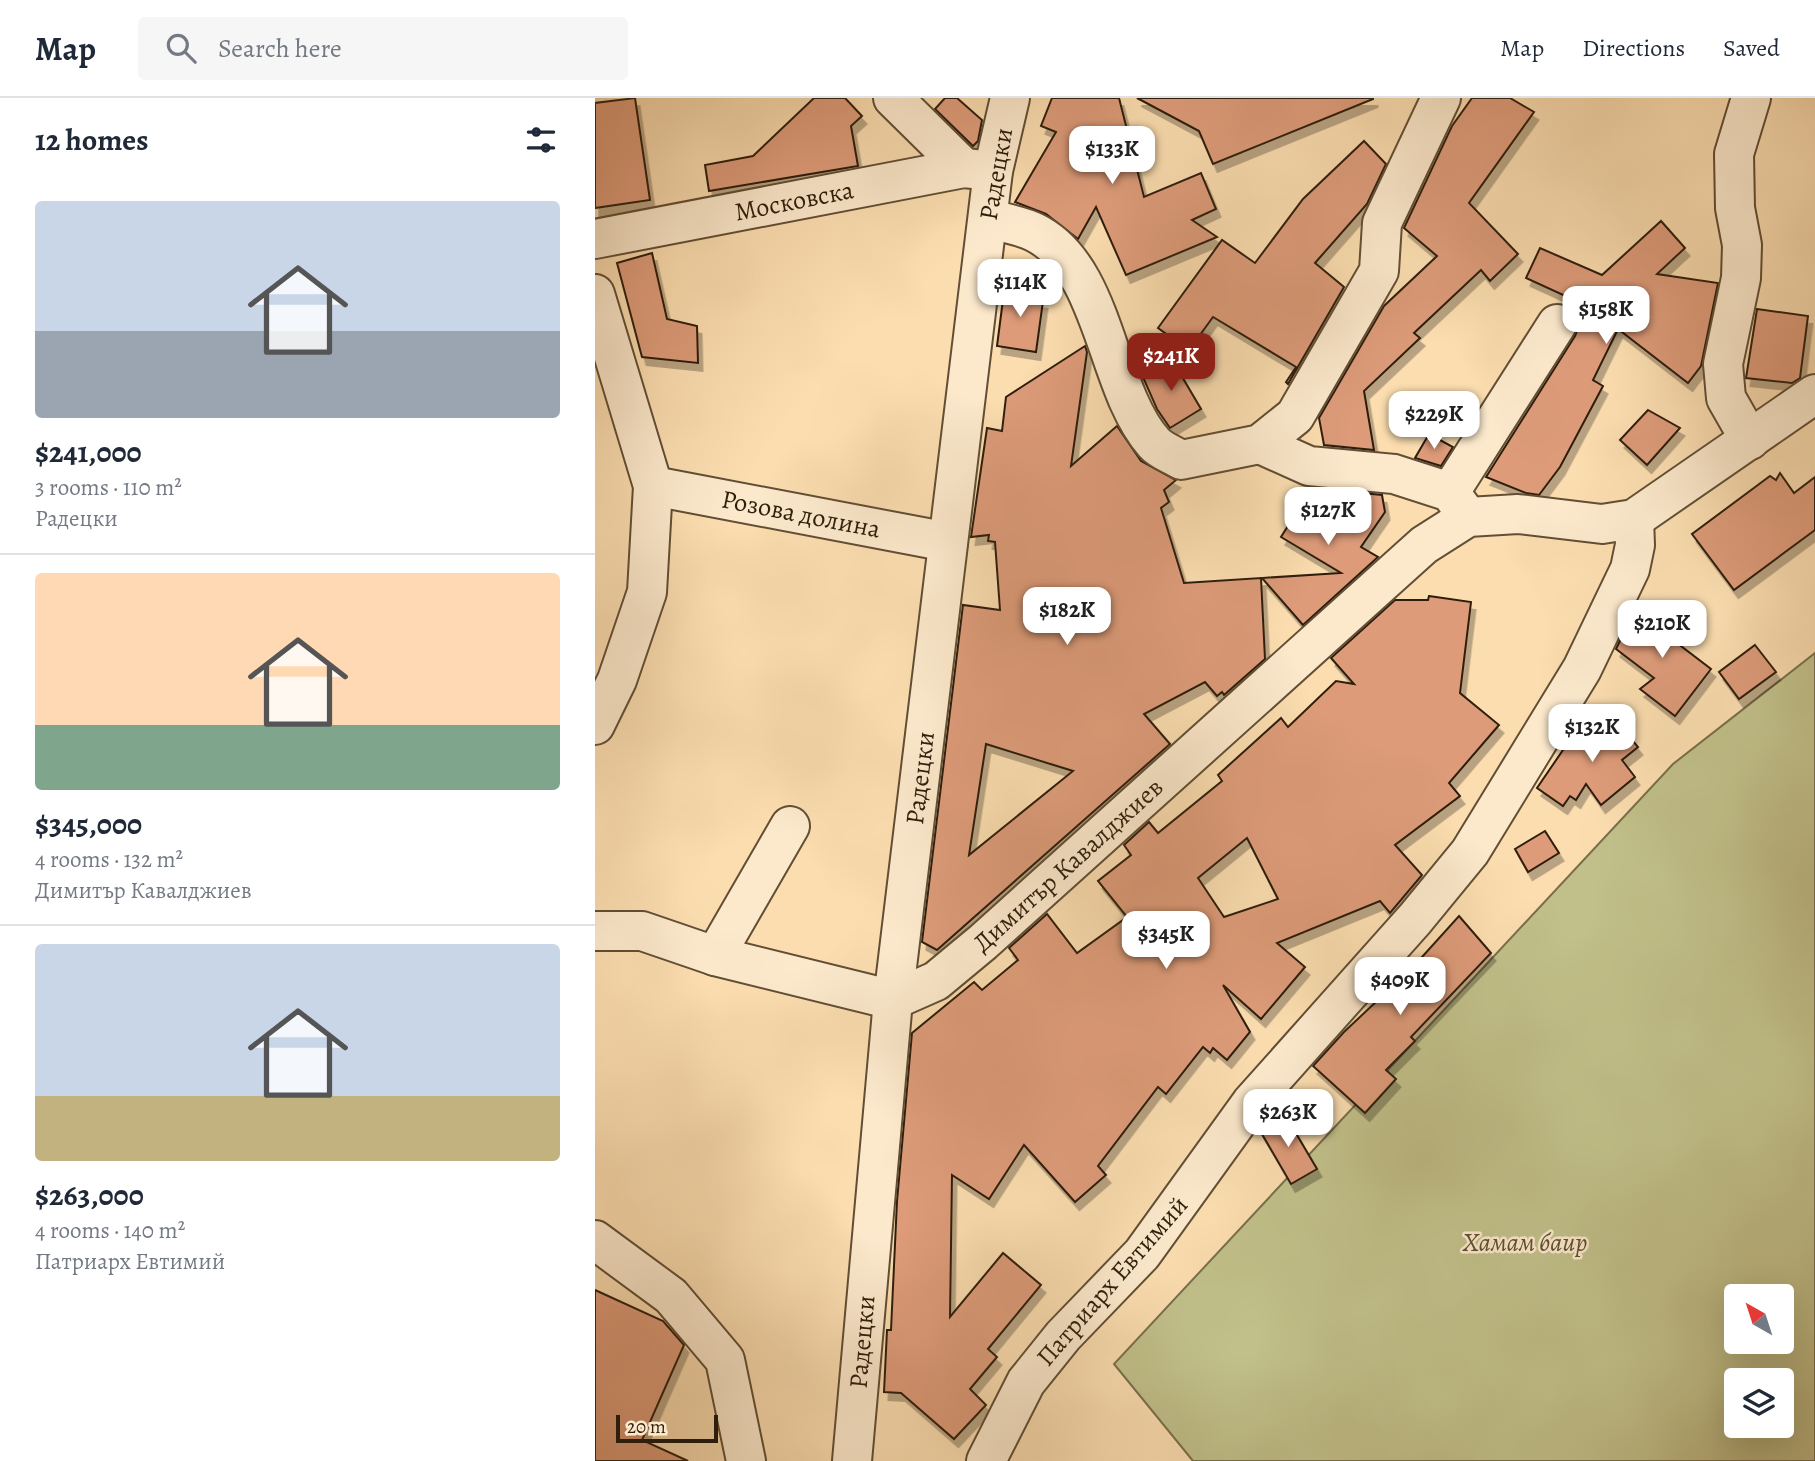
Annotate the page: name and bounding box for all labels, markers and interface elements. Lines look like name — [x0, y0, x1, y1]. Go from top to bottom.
search box — [138, 17, 628, 80]
text: Map — [35, 26, 96, 71]
icon: search — [162, 29, 200, 67]
text: Search here — [218, 31, 342, 66]
text: Map — [1500, 32, 1544, 64]
text: Directions — [1582, 32, 1685, 64]
text: Saved — [1723, 32, 1780, 64]
text: 12 homes — [35, 120, 148, 160]
icon: filters — [522, 121, 560, 159]
street label: Радецки — [971, 125, 1021, 223]
pin: $133K — [1063, 126, 1161, 186]
text: $133K — [1085, 133, 1139, 164]
street label: Московска — [731, 172, 857, 230]
icon: home — [235, 247, 361, 373]
pin: $114K — [971, 260, 1069, 319]
text: $114K — [993, 266, 1047, 297]
pin: $158K — [1557, 286, 1655, 346]
text: $158K — [1579, 293, 1633, 324]
pin: $241K — [1122, 334, 1220, 393]
text: $241K — [1143, 340, 1199, 371]
pin: $229K — [1385, 392, 1483, 451]
text: $229K — [1405, 398, 1463, 429]
text: $241,000 — [35, 432, 142, 472]
text: 3 rooms · 110 m² — [35, 472, 182, 503]
street label: Розова долина — [718, 481, 884, 547]
pin: $127K — [1279, 488, 1377, 547]
text: $127K — [1301, 494, 1356, 525]
text: Радецки — [35, 503, 118, 534]
pin: $182K — [1018, 588, 1116, 647]
text: $182K — [1039, 594, 1095, 625]
pin: $210K — [1613, 601, 1711, 660]
text: $210K — [1634, 607, 1690, 638]
icon: home — [235, 619, 361, 745]
pin: $132K — [1543, 704, 1641, 764]
text: $132K — [1564, 711, 1620, 742]
street label: Радецки — [897, 729, 943, 827]
street label: Димитър Кавалджиев — [965, 770, 1171, 960]
text: $345,000 — [35, 804, 142, 844]
text: 4 rooms · 132 m² — [35, 844, 183, 875]
text: Димитър Кавалджиев — [35, 875, 252, 906]
pin: $345K — [1117, 912, 1215, 971]
text: $345K — [1138, 918, 1194, 949]
pin: $409K — [1351, 958, 1449, 1017]
text: $409K — [1371, 964, 1429, 995]
icon: home — [235, 990, 361, 1116]
pin: $263K — [1239, 1090, 1337, 1149]
text: $263K — [1259, 1096, 1317, 1127]
text: $263,000 — [35, 1175, 144, 1215]
street label: Патриарх Евтимий — [1028, 1188, 1196, 1374]
text: 4 rooms · 140 m² — [35, 1215, 185, 1246]
park label: Хамам баир — [1462, 1225, 1587, 1260]
text: Патриарх Евтимий — [35, 1246, 225, 1277]
north arrow — [1724, 1284, 1794, 1354]
map controls — [1724, 1284, 1794, 1438]
street label: Радецки — [840, 1294, 884, 1390]
button: layers — [1724, 1368, 1794, 1438]
scale bar — [616, 1412, 717, 1444]
text: 20 m — [627, 1414, 666, 1440]

